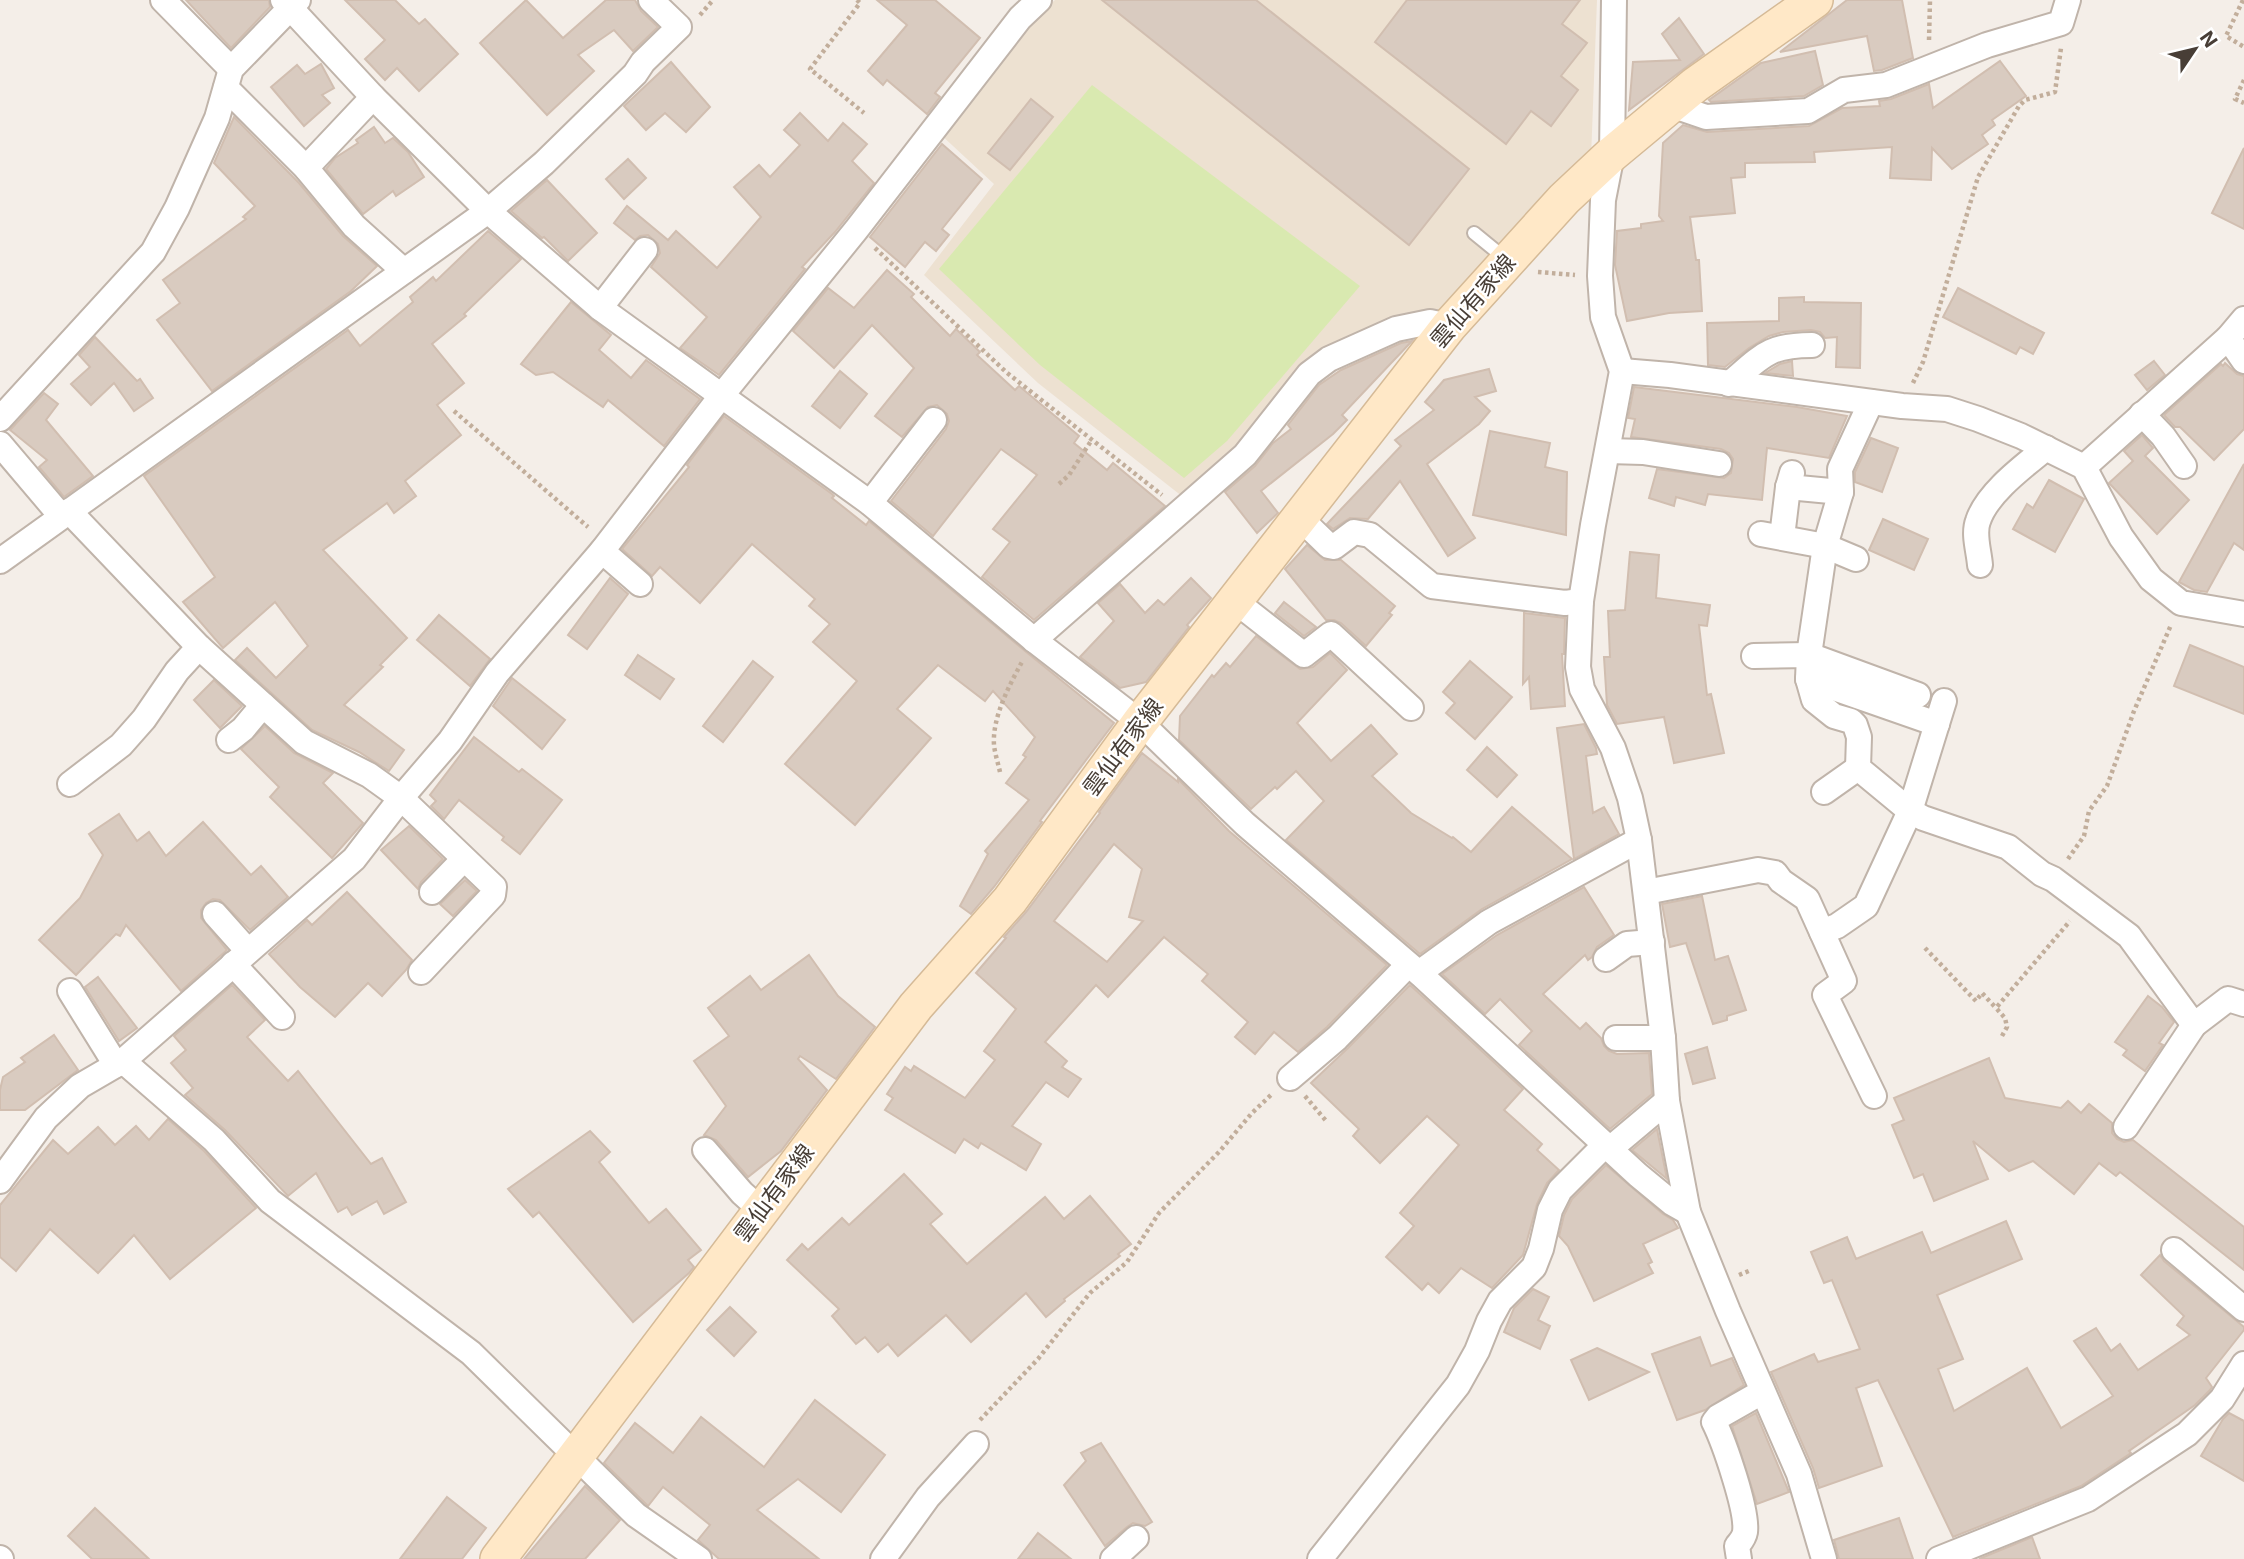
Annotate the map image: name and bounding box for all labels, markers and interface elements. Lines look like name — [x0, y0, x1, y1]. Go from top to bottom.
north arrow — [2160, 14, 2230, 84]
text: N — [2195, 27, 2222, 52]
street label: 雲仙有家線 — [1425, 248, 1521, 354]
street label: 雲仙有家線 — [1077, 693, 1169, 801]
street label: 雲仙有家線 — [728, 1139, 820, 1247]

